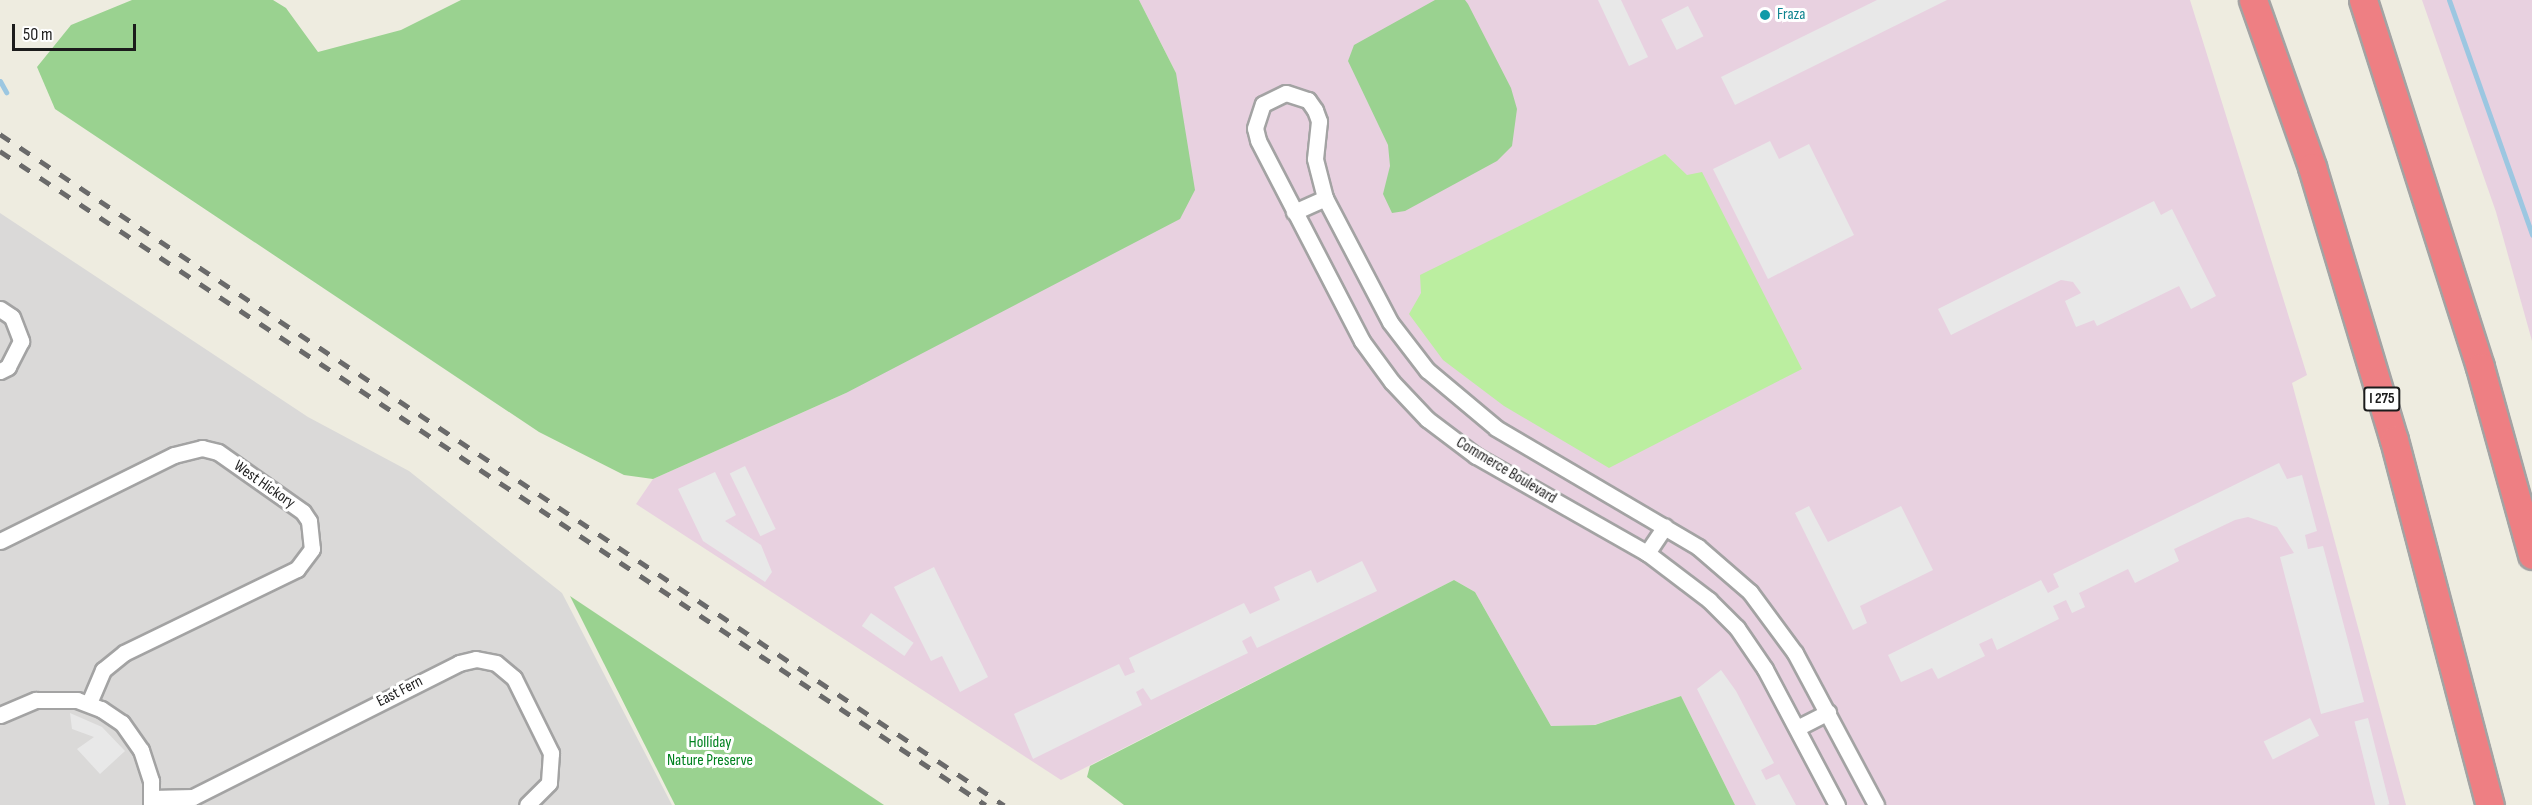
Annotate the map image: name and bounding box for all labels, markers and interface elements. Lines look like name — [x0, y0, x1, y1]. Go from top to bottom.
place label: Fraza — [1777, 5, 1805, 25]
marker: Fraza — [1758, 8, 1772, 22]
scale bar — [15, 12, 140, 50]
text: 50 m — [23, 24, 53, 45]
road number: I 275 — [2362, 387, 2402, 411]
street label: Commerce Boulevard — [1452, 433, 1560, 509]
street label: West Hickory — [230, 457, 298, 513]
street label: East Fern — [374, 672, 426, 712]
park label: Holliday Nature Preserve — [667, 733, 753, 771]

